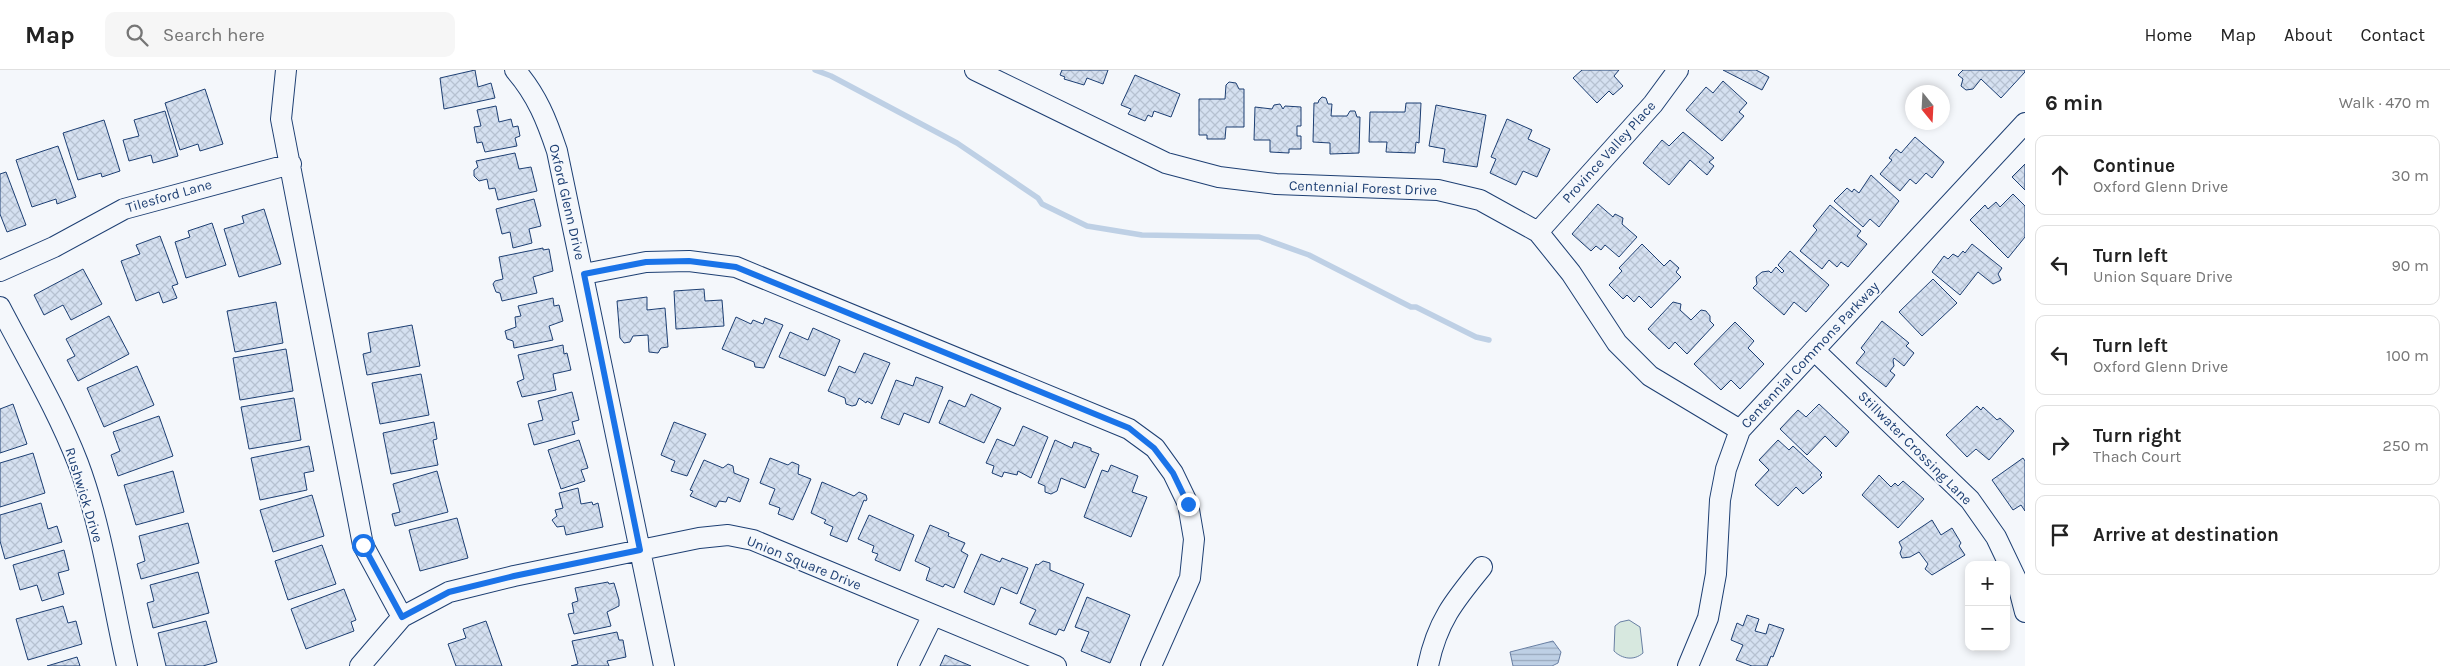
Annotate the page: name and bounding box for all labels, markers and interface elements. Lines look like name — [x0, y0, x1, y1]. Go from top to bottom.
search box — [105, 12, 455, 57]
text: Map — [25, 21, 75, 49]
icon: search — [123, 21, 151, 49]
text: Search here — [163, 24, 265, 46]
text: Home — [2144, 24, 2192, 46]
text: Map — [2220, 24, 2256, 46]
text: About — [2284, 24, 2333, 46]
text: Contact — [2361, 24, 2425, 46]
north arrow — [1905, 85, 1950, 130]
text: 6 min — [2045, 91, 2103, 115]
text: Walk · 470 m — [2339, 93, 2430, 112]
street label: Province Valley Place — [1559, 97, 1659, 207]
street label: Oxford Glenn Drive — [545, 142, 589, 262]
text: Continue — [2093, 155, 2175, 177]
icon: ahead — [2046, 161, 2074, 189]
text: 30 m — [2391, 166, 2429, 185]
street label: Tilesford Lane — [124, 176, 214, 216]
street label: Centennial Forest Drive — [1289, 177, 1437, 199]
text: Oxford Glenn Drive — [2093, 177, 2228, 196]
text: Turn left — [2093, 245, 2168, 267]
icon: left — [2046, 251, 2074, 279]
text: 90 m — [2391, 256, 2429, 275]
text: Union Square Drive — [2093, 267, 2233, 286]
street label: Centennial Commons Parkway — [1737, 278, 1883, 432]
text: Turn left — [2093, 335, 2168, 357]
icon: left — [2046, 341, 2074, 369]
text: 100 m — [2386, 346, 2429, 365]
text: Oxford Glenn Drive — [2093, 357, 2228, 376]
street label: Stillwater Crossing Lane — [1854, 387, 1976, 509]
text: Turn right — [2093, 425, 2182, 447]
icon: right — [2046, 431, 2074, 459]
text: 250 m — [2382, 436, 2429, 455]
street label: Rushwick Drive — [61, 446, 107, 544]
text: Thach Court — [2093, 447, 2181, 466]
route end — [1177, 493, 1200, 516]
icon: arrive — [2046, 521, 2074, 549]
text: Arrive at destination — [2093, 524, 2279, 546]
street label: Union Square Drive — [744, 532, 864, 594]
route start — [352, 534, 375, 557]
map controls — [1965, 561, 2010, 651]
button: + — [1965, 561, 2010, 606]
button: − — [1965, 606, 2010, 651]

